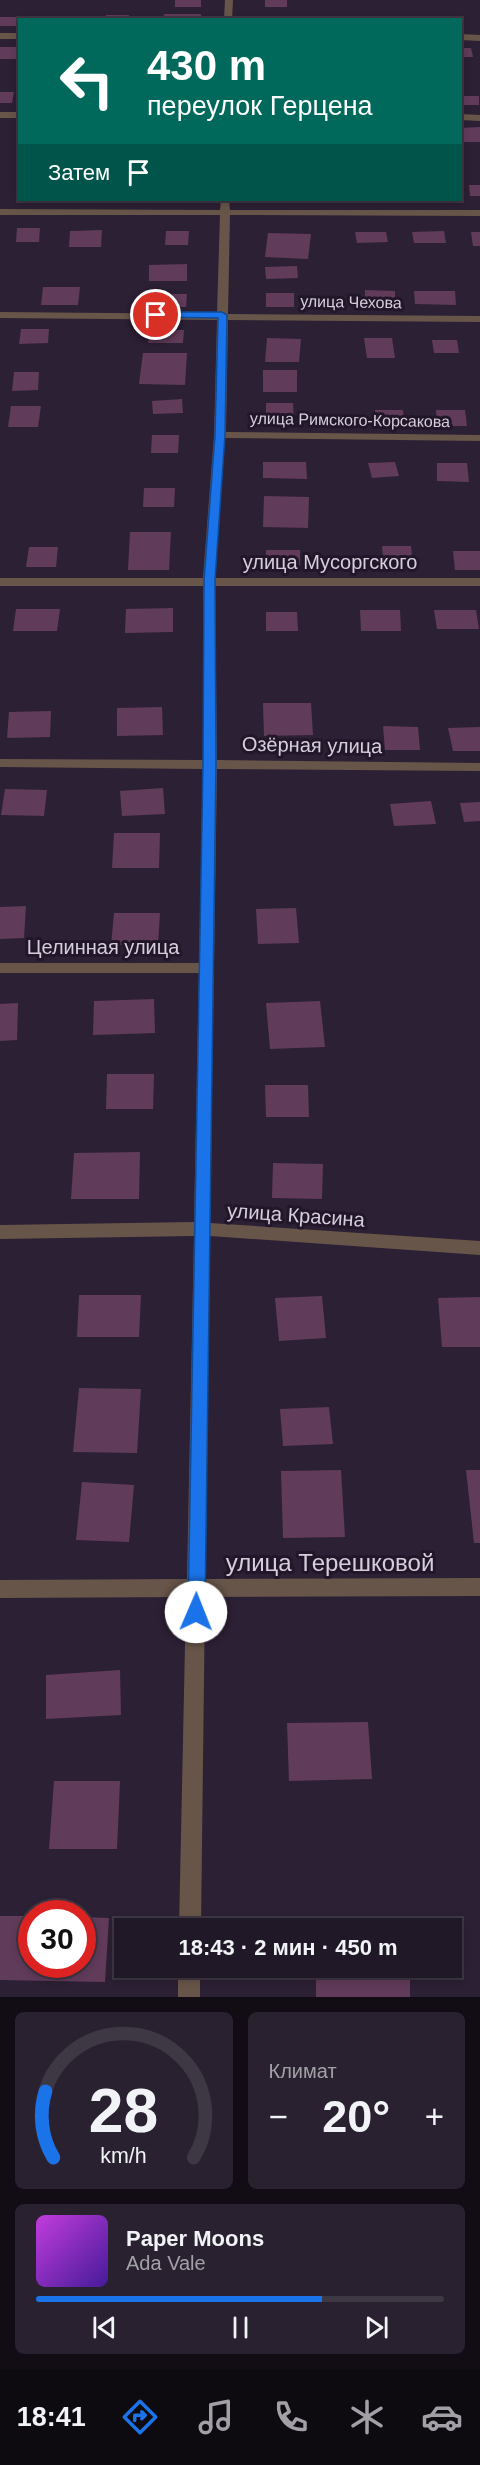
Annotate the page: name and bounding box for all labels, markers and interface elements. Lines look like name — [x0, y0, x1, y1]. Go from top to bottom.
icon: left — [48, 42, 126, 120]
text: 430 m — [147, 42, 266, 89]
text: переулок Герцена — [147, 91, 373, 121]
icon: arrive — [122, 156, 155, 189]
text: Затем — [48, 160, 110, 185]
pin — [130, 289, 181, 340]
street label: улица Чехова — [300, 293, 402, 311]
icon: arrive — [139, 298, 172, 331]
street label: улица Римского-Корсакова — [250, 410, 450, 430]
street label: улица Мусоргского — [243, 551, 417, 573]
street label: Озёрная улица — [242, 733, 383, 757]
street label: Целинная улица — [27, 936, 180, 958]
street label: улица Красина — [227, 1199, 366, 1231]
street label: улица Терешковой — [226, 1549, 434, 1576]
position arrow — [164, 1580, 228, 1644]
speed limit sign: 30 — [18, 1900, 96, 1978]
text: 18:43 · 2 мин · 450 m — [178, 1935, 398, 1960]
text: Климат — [269, 2060, 337, 2082]
text: 28 — [89, 2076, 158, 2145]
text: 20° — [322, 2091, 390, 2142]
text: − — [269, 2098, 288, 2135]
text: + — [425, 2098, 444, 2135]
text: km/h — [101, 2144, 147, 2168]
text: Paper Moons — [126, 2226, 264, 2251]
text: Ada Vale — [126, 2252, 206, 2274]
icon: previous — [88, 2311, 121, 2344]
icon: pause — [224, 2311, 257, 2344]
icon: next — [360, 2311, 393, 2344]
icon: directions — [119, 2396, 161, 2438]
icon: music — [195, 2396, 237, 2438]
icon: phone — [270, 2396, 312, 2438]
icon: climate — [346, 2396, 388, 2438]
icon: car — [421, 2396, 463, 2438]
text: 18:41 — [17, 2402, 86, 2432]

